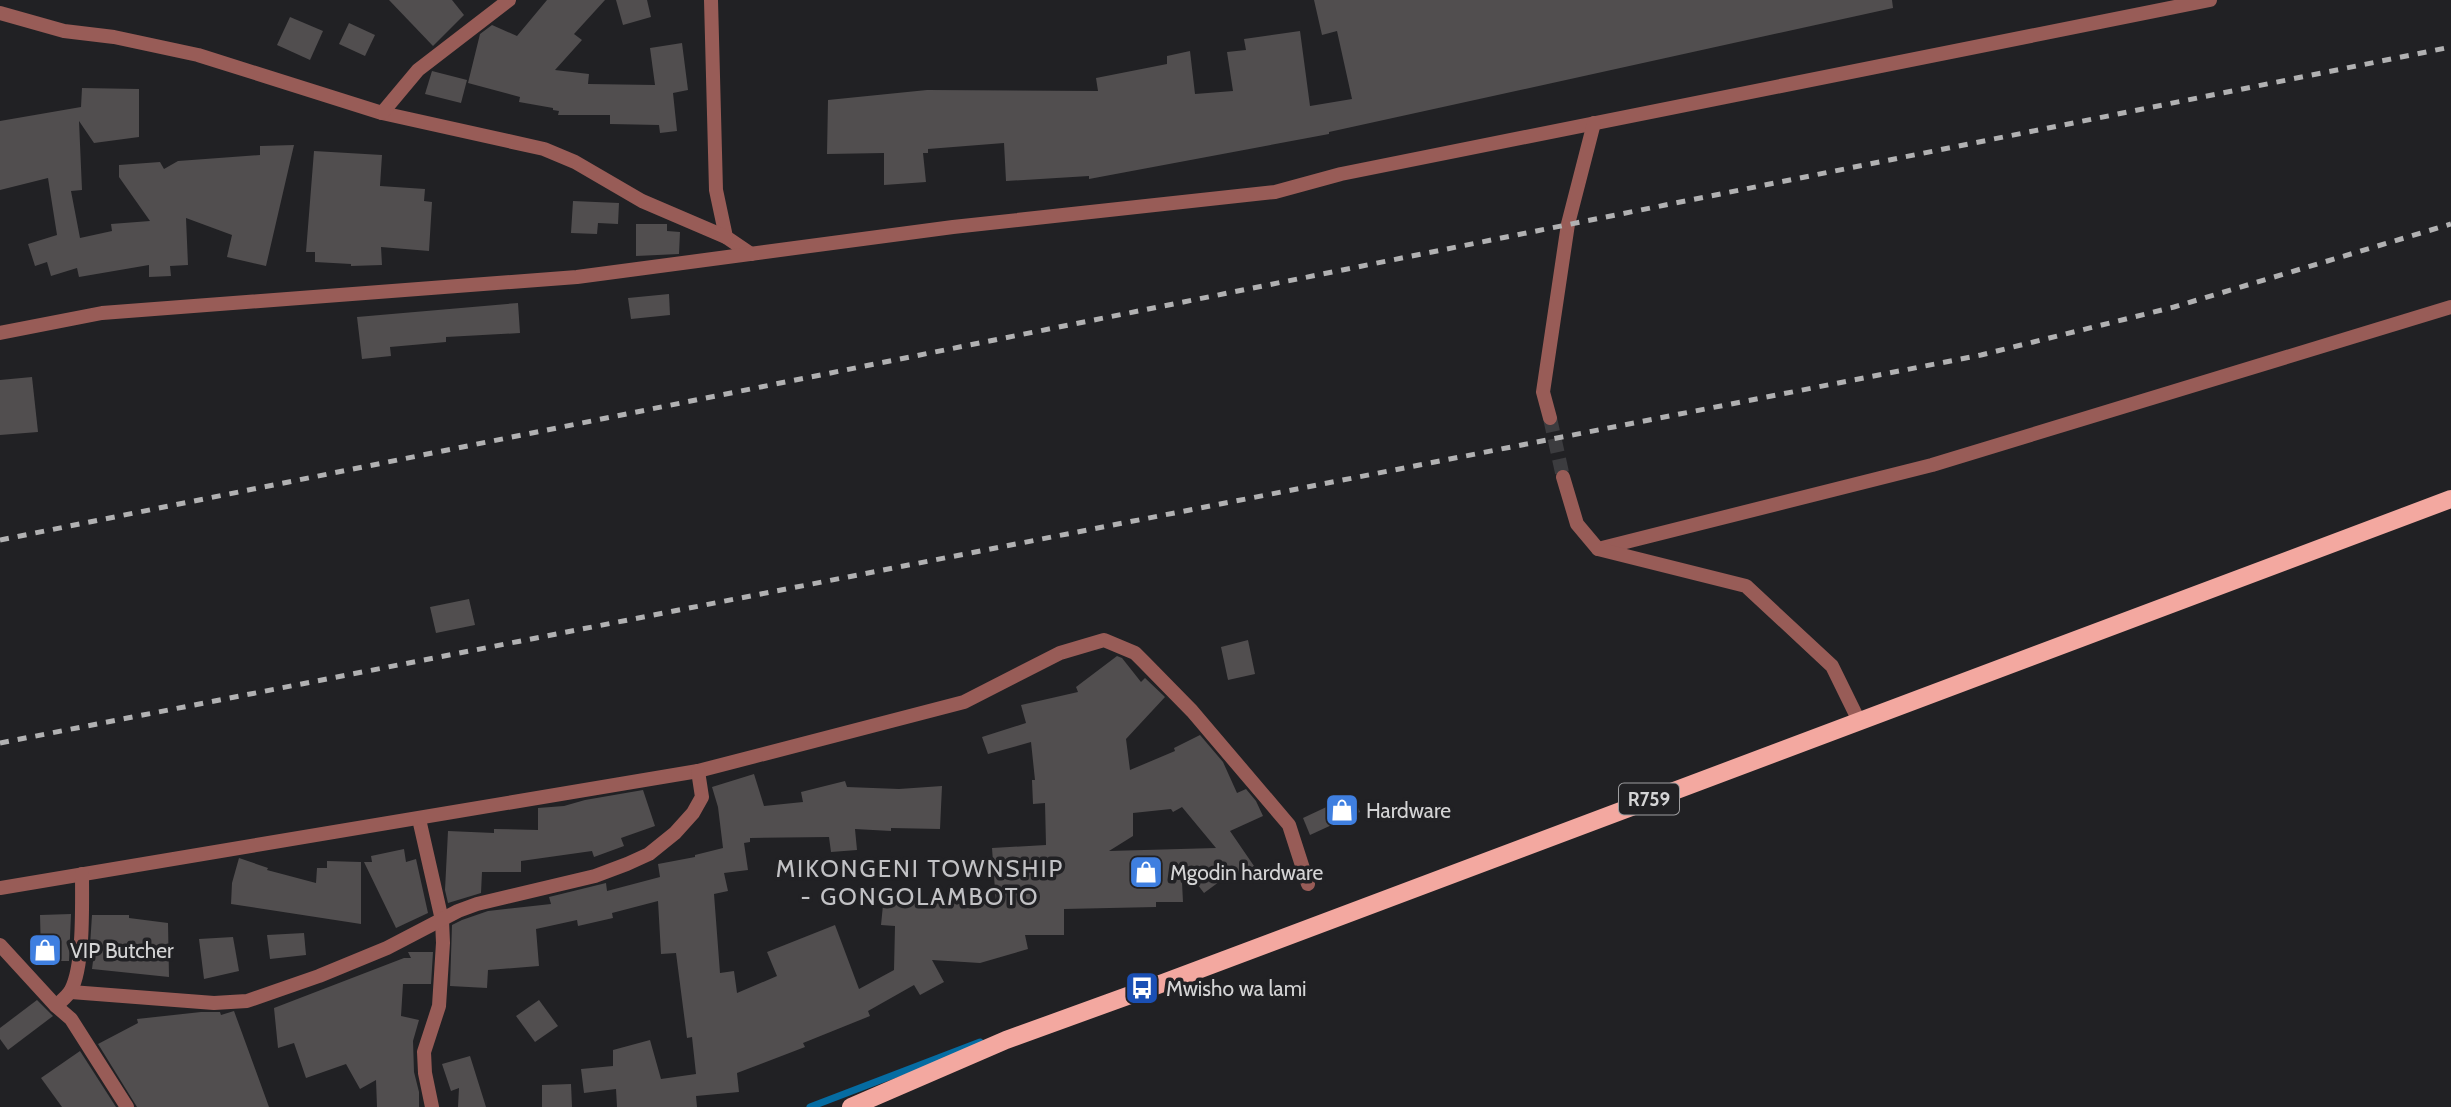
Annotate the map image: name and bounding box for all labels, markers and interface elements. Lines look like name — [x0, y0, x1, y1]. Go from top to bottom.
road number: R759 — [1619, 784, 1679, 814]
shop icon: Hardware — [1323, 791, 1361, 829]
place label: Hardware — [1366, 798, 1451, 823]
shop icon: Mgodin hardware — [1127, 853, 1165, 891]
district label: MIKONGENI TOWNSHIP - GONGOLAMBOTO — [776, 854, 1064, 911]
place label: Mgodin hardware — [1170, 860, 1323, 885]
shop icon: VIP Butcher — [26, 931, 64, 969]
place label: VIP Butcher — [70, 938, 174, 963]
bus stop icon: Mwisho wa lami — [1123, 969, 1161, 1007]
place label: Mwisho wa lami — [1166, 976, 1307, 1001]

